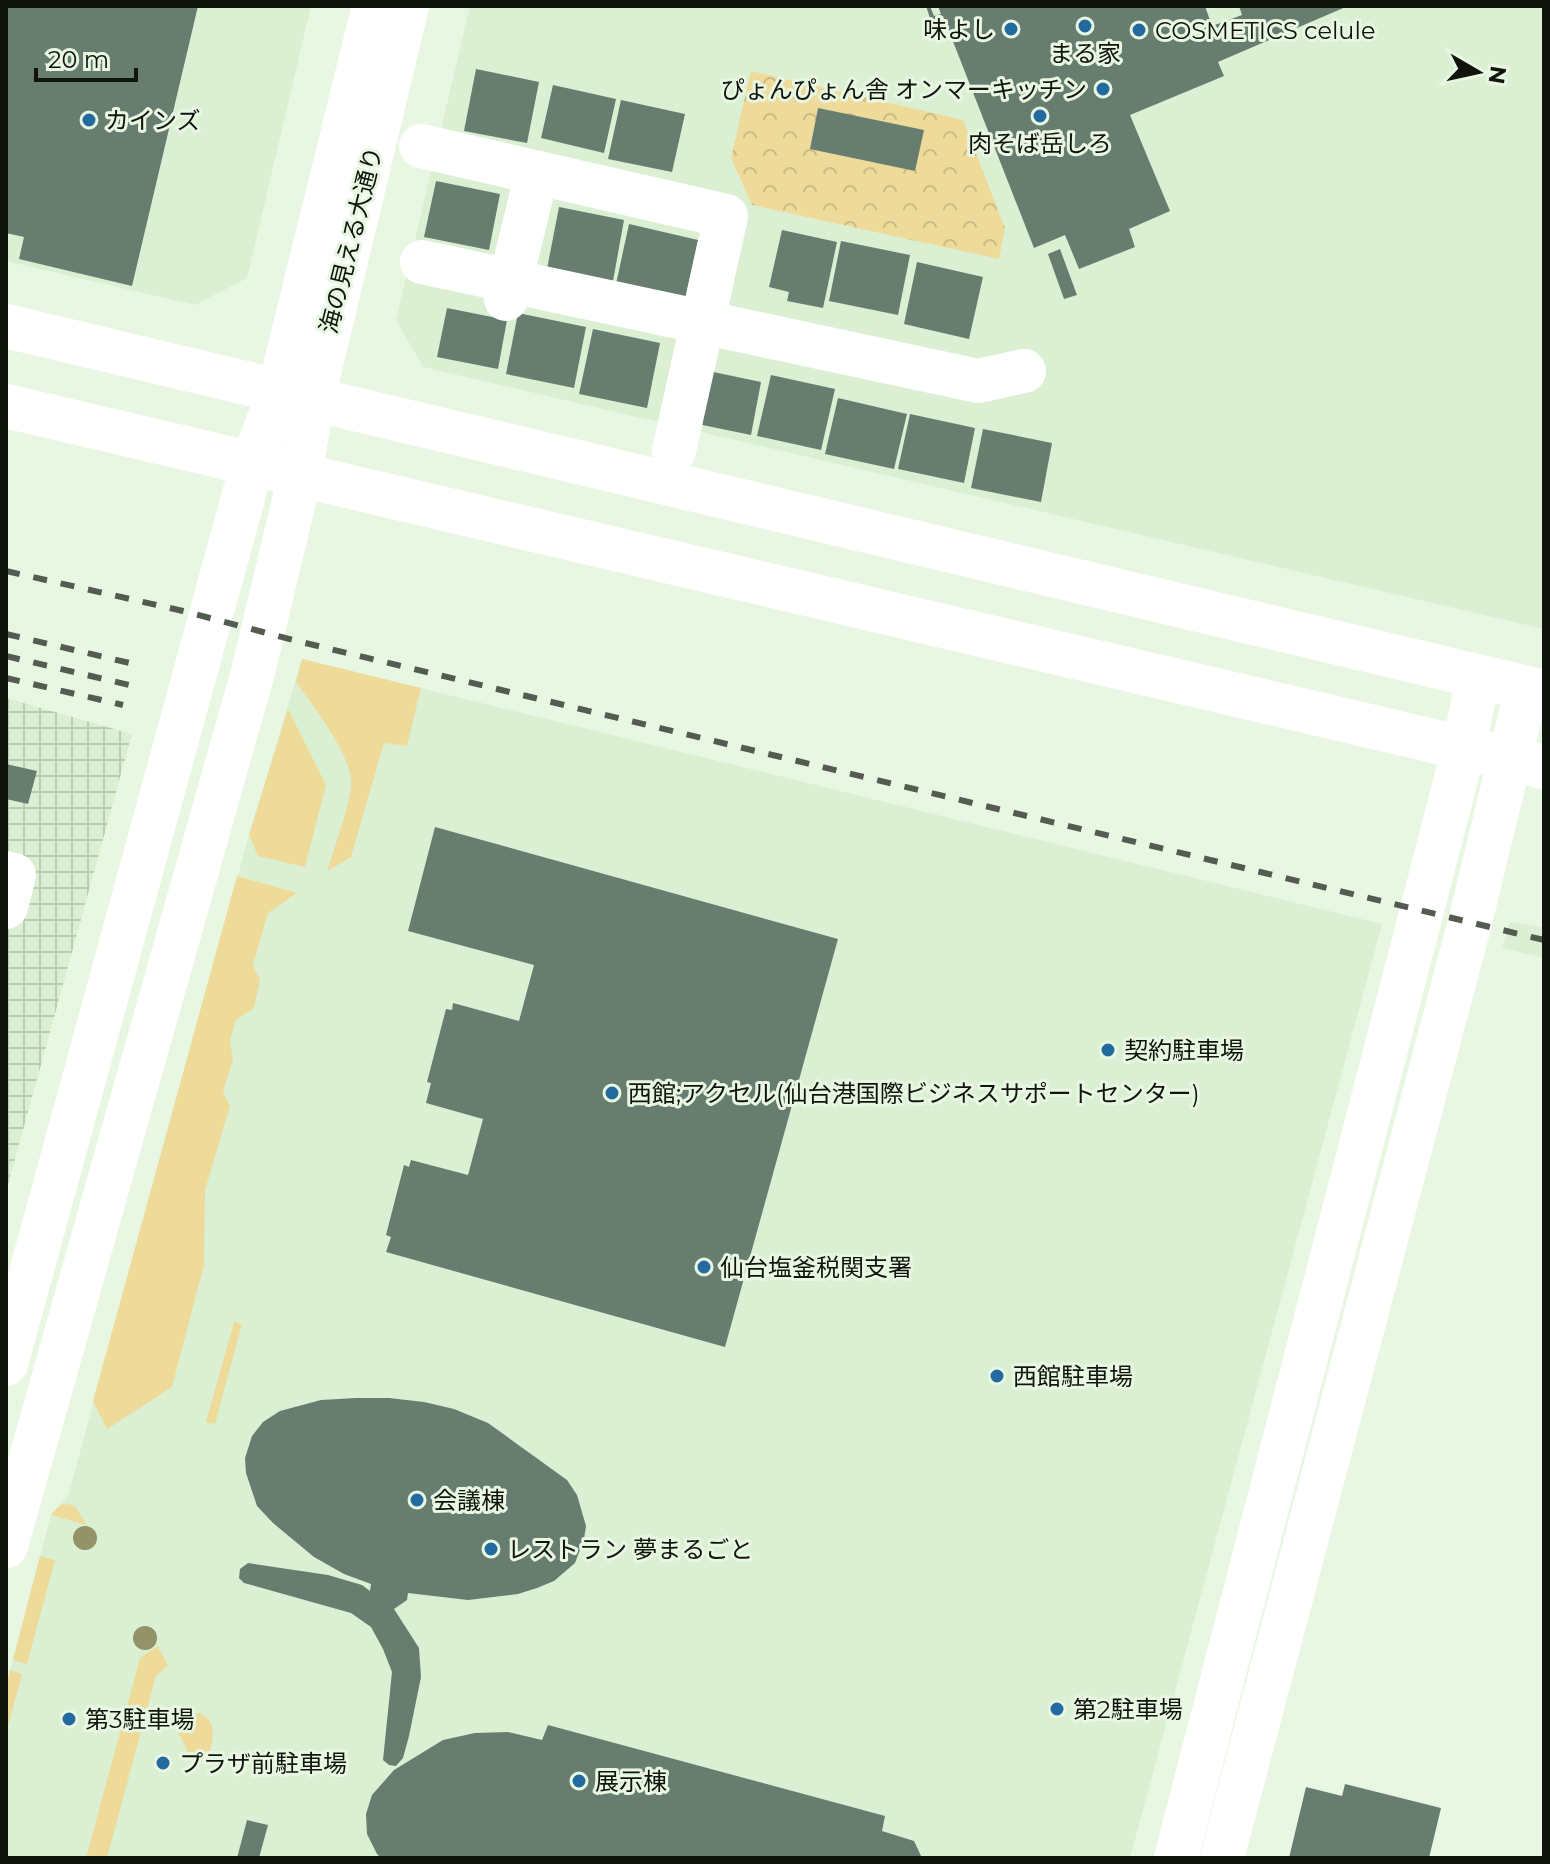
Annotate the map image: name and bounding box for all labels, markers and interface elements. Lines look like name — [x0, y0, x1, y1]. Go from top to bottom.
place label: 味よし — [923, 15, 995, 44]
place label: COSMETICS celule — [1155, 16, 1375, 45]
marker: まる家 — [1076, 17, 1094, 35]
marker: 味よし — [1002, 20, 1020, 38]
marker: COSMETICS celule — [1130, 21, 1148, 39]
scale bar — [36, 32, 136, 82]
north arrow — [1438, 32, 1518, 112]
place label: まる家 — [1049, 39, 1121, 68]
text: 20 m — [48, 45, 109, 74]
text: N — [1483, 64, 1512, 86]
place label: ぴょんぴょん舎 オンマーキッチン — [721, 75, 1087, 104]
marker: ぴょんぴょん舎 オンマーキッチン — [1094, 80, 1112, 98]
place label: カインズ — [105, 106, 201, 135]
marker: 肉そば岳しろ — [1031, 107, 1049, 125]
marker: カインズ — [80, 111, 98, 129]
place label: 肉そば岳しろ — [968, 129, 1112, 158]
street label: 海の見える大通り — [314, 144, 388, 336]
place label: 契約駐車場 — [1124, 1036, 1244, 1065]
marker: 契約駐車場 — [1099, 1041, 1117, 1059]
place label: 西館;アクセル(仙台港国際ビジネスサポートセンター) — [628, 1079, 1200, 1108]
marker: 西館;アクセル(仙台港国際ビジネスサポートセンター) — [603, 1084, 621, 1102]
place label: 仙台塩釜税関支署 — [720, 1253, 912, 1282]
marker: 仙台塩釜税関支署 — [695, 1258, 713, 1276]
place label: 西館駐車場 — [1013, 1362, 1133, 1391]
marker: 西館駐車場 — [988, 1367, 1006, 1385]
place label: 会議棟 — [433, 1486, 505, 1515]
marker: 会議棟 — [408, 1491, 426, 1509]
place label: レストラン 夢まるごと — [507, 1535, 753, 1564]
marker: レストラン 夢まるごと — [482, 1540, 500, 1558]
place label: 第2駐車場 — [1073, 1695, 1183, 1724]
marker: 第2駐車場 — [1048, 1700, 1066, 1718]
place label: 第3駐車場 — [85, 1705, 195, 1734]
marker: 第3駐車場 — [60, 1710, 78, 1728]
place label: プラザ前駐車場 — [179, 1749, 347, 1778]
marker: プラザ前駐車場 — [154, 1754, 172, 1772]
place label: 展示棟 — [595, 1767, 667, 1796]
marker: 展示棟 — [570, 1772, 588, 1790]

